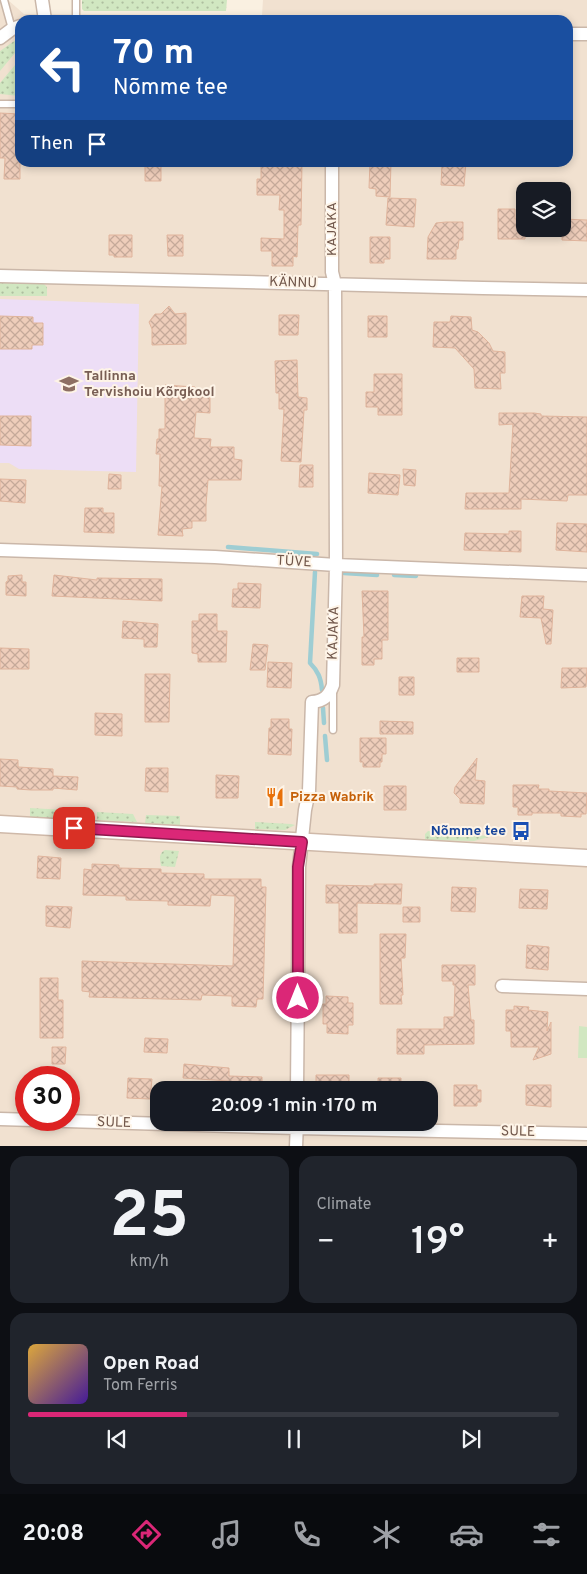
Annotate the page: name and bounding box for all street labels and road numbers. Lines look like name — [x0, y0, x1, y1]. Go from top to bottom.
street label: KAJAKA — [324, 202, 341, 256]
street label: KÄNNU — [269, 273, 317, 292]
street label: TÜVE — [276, 552, 312, 571]
street label: KAJAKA — [325, 606, 343, 660]
street label: SULE — [97, 1114, 131, 1132]
street label: SULE — [501, 1123, 535, 1141]

